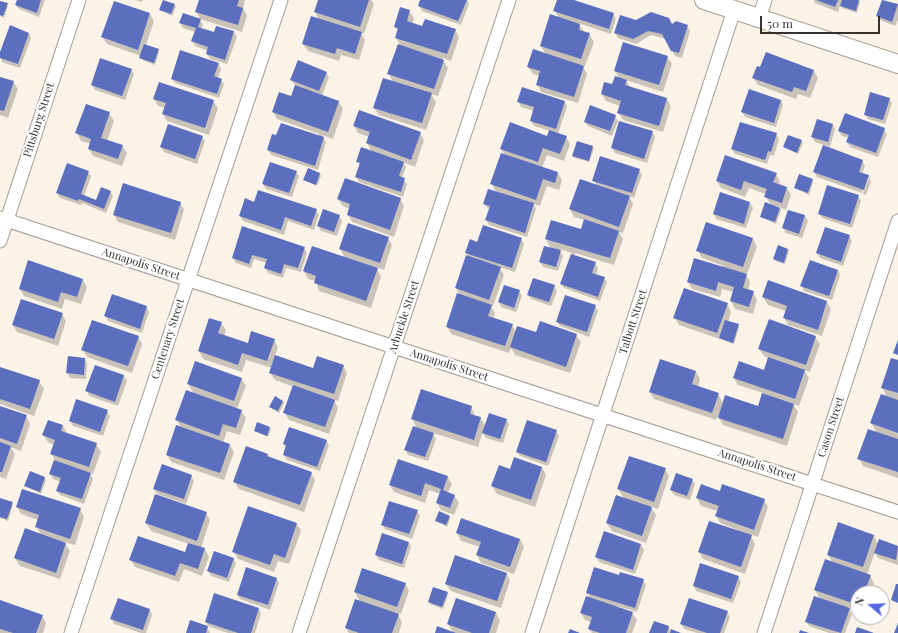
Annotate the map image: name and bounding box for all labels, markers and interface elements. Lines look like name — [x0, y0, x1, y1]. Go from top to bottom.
scale bar — [762, 8, 882, 34]
text: 50 m — [767, 15, 793, 31]
street label: Pittsburg Street — [21, 81, 57, 159]
street label: Annapolis Street — [100, 245, 182, 283]
street label: Arbuckle Street — [386, 279, 422, 355]
street label: Talbott Street — [616, 288, 650, 356]
street label: Centenary Street — [149, 297, 187, 381]
street label: Annapolis Street — [408, 346, 490, 384]
street label: Cason Street — [815, 395, 847, 459]
street label: Annapolis Street — [716, 446, 798, 484]
north arrow — [850, 585, 890, 625]
text: N — [851, 595, 868, 607]

